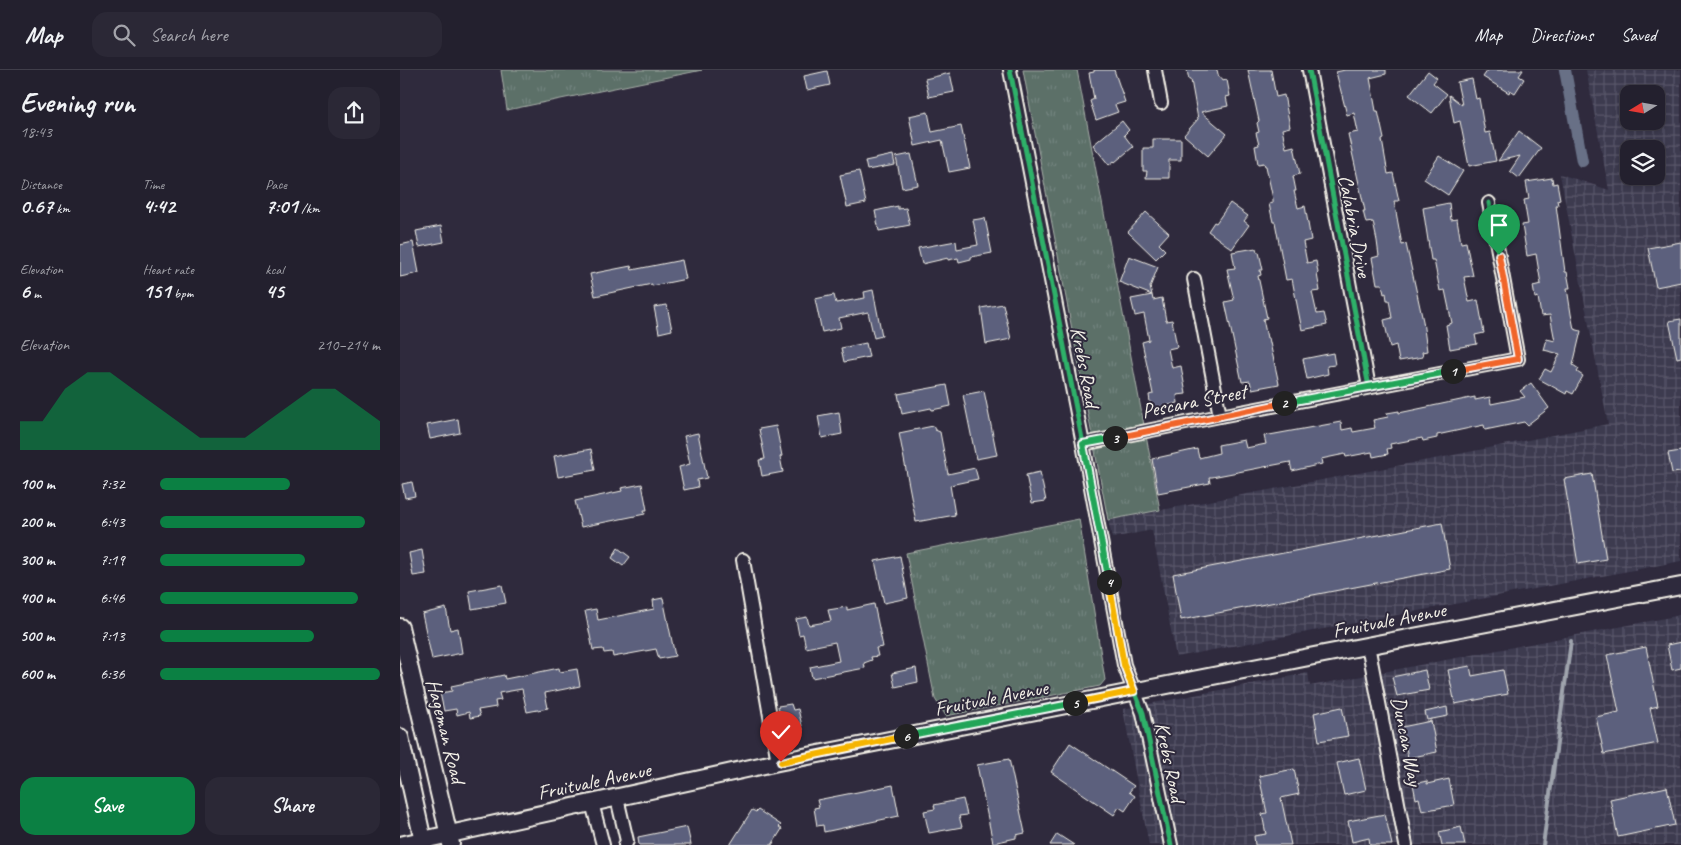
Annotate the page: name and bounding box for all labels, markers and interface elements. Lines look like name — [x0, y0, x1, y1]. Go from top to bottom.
search box — [92, 12, 442, 57]
text: Map — [25, 20, 62, 50]
icon: search — [110, 21, 138, 49]
text: Search here — [150, 23, 228, 47]
text: Map — [1475, 24, 1502, 46]
text: Directions — [1530, 24, 1593, 46]
text: Saved — [1621, 24, 1656, 46]
text: Evening run — [20, 85, 135, 120]
north arrow — [1620, 85, 1665, 130]
map controls — [1620, 85, 1665, 185]
button: share — [328, 87, 380, 139]
text: 18:43 — [20, 122, 52, 142]
button: layers — [1620, 140, 1665, 185]
street label: Calabria Drive — [1332, 173, 1378, 280]
text: Distance — [20, 176, 62, 193]
text: Time — [143, 176, 164, 193]
text: Pace — [265, 176, 287, 193]
text: 0.67 — [20, 193, 53, 219]
text: 4:42 — [143, 193, 175, 219]
text: 7:01 — [265, 193, 298, 219]
text: km — [53, 200, 70, 217]
text: /km — [298, 200, 319, 217]
pin — [1478, 204, 1520, 255]
icon: arrive — [1485, 211, 1513, 239]
text: Elevation — [20, 261, 63, 278]
text: Heart rate — [143, 261, 194, 278]
text: kcal — [265, 261, 284, 278]
text: 6 — [20, 278, 30, 304]
text: 151 — [143, 278, 171, 304]
text: 45 — [265, 278, 284, 304]
text: m — [30, 285, 41, 302]
text: bpm — [171, 285, 193, 302]
street label: Krebs Road — [1065, 325, 1106, 413]
text: Elevation — [20, 335, 69, 355]
text: 210–214 m — [317, 335, 380, 355]
pin: 1 — [1440, 358, 1466, 384]
text: 1 — [1450, 363, 1457, 380]
street label: Pescara Street — [1139, 378, 1252, 424]
pin: 2 — [1272, 390, 1296, 416]
text: 2 — [1281, 395, 1288, 412]
pin: 3 — [1102, 426, 1128, 450]
text: 3 — [1112, 430, 1119, 447]
text: 100 m — [20, 474, 55, 494]
text: 7:32 — [100, 474, 125, 494]
text: 200 m — [20, 512, 55, 532]
text: 6:43 — [100, 512, 125, 532]
text: 300 m — [20, 550, 55, 570]
text: 7:19 — [100, 550, 125, 570]
pin: 4 — [1096, 570, 1122, 594]
text: 4 — [1106, 574, 1113, 591]
text: 400 m — [20, 588, 55, 608]
text: 6:46 — [100, 588, 125, 608]
street label: Fruitvale Avenue — [1330, 596, 1450, 644]
text: 500 m — [20, 626, 54, 646]
text: 7:13 — [100, 626, 125, 646]
text: 600 m — [20, 664, 55, 684]
text: 6:36 — [100, 664, 125, 684]
street label: Fruitvale Avenue — [932, 674, 1052, 722]
street label: Hageman Road — [421, 676, 472, 789]
pin: 5 — [1062, 690, 1088, 716]
street label: Duncan Way — [1386, 694, 1429, 790]
text: 5 — [1072, 695, 1079, 712]
pin — [760, 711, 802, 762]
icon: check — [767, 718, 795, 746]
street label: Krebs Road — [1149, 720, 1192, 808]
pin: 6 — [894, 724, 918, 748]
text: 6 — [903, 728, 910, 745]
street label: Fruitvale Avenue — [535, 756, 655, 806]
button: Save — [20, 777, 195, 835]
button: Share — [205, 777, 380, 835]

